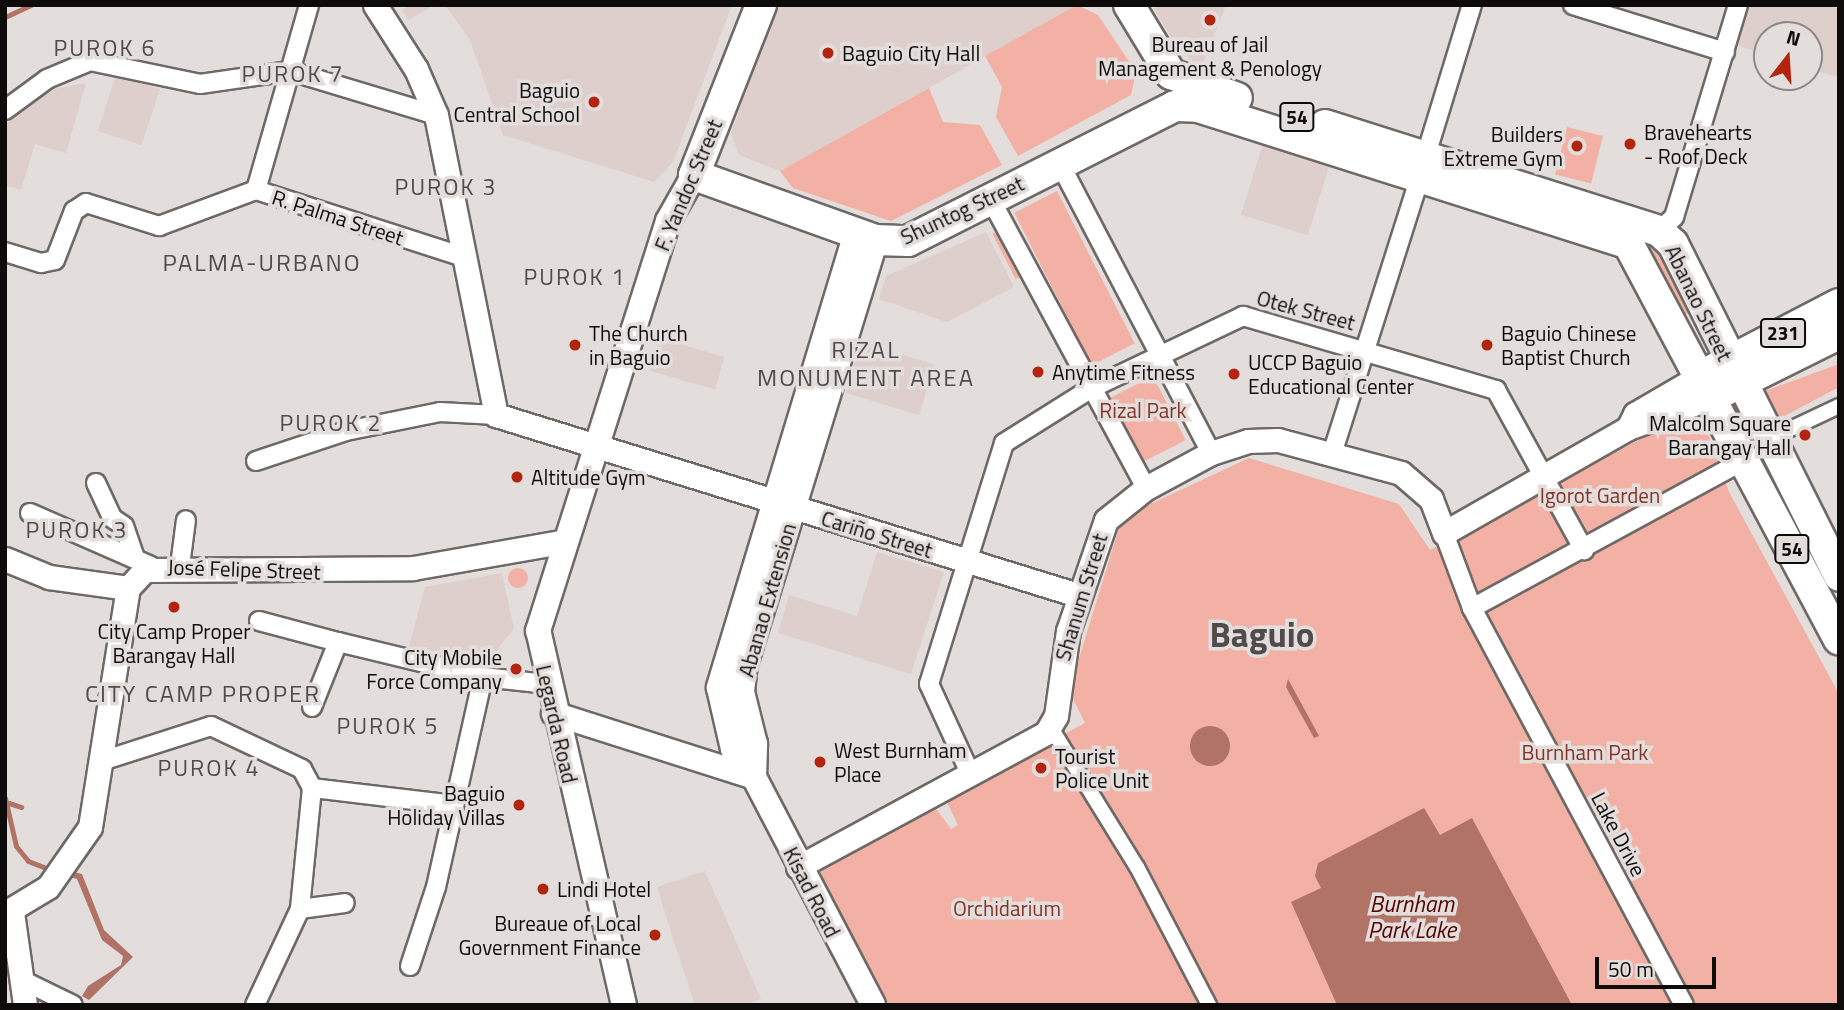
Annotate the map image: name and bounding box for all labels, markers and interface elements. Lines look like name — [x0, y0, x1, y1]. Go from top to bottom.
marker: Bureau of Jail Management & Penology — [1202, 12, 1218, 28]
north arrow — [1753, 21, 1823, 91]
text: N — [1783, 22, 1804, 53]
place label: Bureau of Jail Management & Penology — [1098, 31, 1322, 81]
district label: PUROK 6 — [54, 34, 156, 62]
place label: Baguio City Hall — [842, 40, 980, 66]
marker: Baguio City Hall — [820, 45, 836, 61]
district label: PUROK 7 — [242, 60, 344, 88]
place label: Baguio Central School — [453, 77, 580, 127]
marker: Baguio Central School — [586, 94, 602, 110]
road number: 54 — [1278, 102, 1316, 132]
street label: F. Yandoc Street — [649, 115, 727, 255]
place label: Bravehearts - Roof Deck — [1644, 119, 1752, 169]
place label: Builders Extreme Gym — [1444, 121, 1563, 171]
marker: Bravehearts - Roof Deck — [1622, 136, 1638, 152]
marker: Builders Extreme Gym — [1569, 138, 1585, 154]
street label: Shuntog Street — [896, 170, 1028, 250]
district label: PUROK 3 — [395, 173, 497, 201]
street label: R. Palma Street — [269, 184, 407, 250]
street label: Abanao Street — [1660, 241, 1738, 365]
district label: PALMA-URBANO — [164, 249, 360, 277]
district label: PUROK 1 — [524, 263, 626, 291]
street label: Otek Street — [1254, 285, 1358, 335]
road number: 231 — [1758, 318, 1808, 348]
place label: The Church in Baguio — [589, 320, 688, 370]
place label: Baguio Chinese Baptist Church — [1501, 320, 1636, 370]
district label: RIZAL MONUMENT AREA — [759, 336, 973, 392]
marker: The Church in Baguio — [567, 337, 583, 353]
marker: Baguio Chinese Baptist Church — [1479, 337, 1495, 353]
place label: UCCP Baguio Educational Center — [1248, 349, 1414, 399]
place label: Anytime Fitness — [1052, 359, 1195, 385]
marker: Anytime Fitness — [1030, 364, 1046, 380]
marker: UCCP Baguio Educational Center — [1226, 366, 1242, 382]
park label: Rizal Park — [1099, 397, 1187, 423]
district label: PUROK 2 — [280, 409, 382, 437]
place label: Malcolm Square Barangay Hall — [1649, 410, 1791, 460]
marker: Malcolm Square Barangay Hall — [1797, 427, 1813, 443]
place label: Altitude Gym — [531, 464, 646, 490]
marker: Altitude Gym — [509, 469, 525, 485]
park label: Igorot Garden — [1540, 482, 1660, 508]
street label: Cariño Street — [818, 505, 936, 563]
district label: PUROK 3 — [26, 516, 128, 544]
street label: Abanao Extension — [733, 520, 801, 680]
street label: Shanum Street — [1050, 530, 1112, 664]
road number: 54 — [1773, 534, 1811, 564]
street label: José Felipe Street — [167, 554, 321, 584]
marker: City Camp Proper Barangay Hall — [166, 599, 182, 615]
district label: Baguio — [1210, 613, 1314, 655]
place label: City Camp Proper Barangay Hall — [98, 618, 250, 668]
place label: City Mobile Force Company — [366, 644, 502, 694]
marker: City Mobile Force Company — [508, 661, 524, 677]
street label: Legarda Road — [531, 662, 583, 786]
district label: CITY CAMP PROPER — [87, 680, 319, 708]
district label: PUROK 5 — [337, 712, 439, 740]
place label: West Burnham Place — [834, 737, 967, 787]
park label: Burnham Park — [1522, 739, 1648, 765]
place label: Tourist Police Unit — [1055, 743, 1149, 793]
district label: PUROK 4 — [158, 754, 260, 782]
marker: West Burnham Place — [812, 754, 828, 770]
marker: Tourist Police Unit — [1033, 760, 1049, 776]
place label: Baguio Holiday Villas — [387, 780, 505, 830]
street label: Lake Drive — [1586, 788, 1652, 880]
marker: Baguio Holiday Villas — [511, 797, 527, 813]
street label: Kisad Road — [779, 843, 845, 941]
place label: Lindi Hotel — [557, 876, 651, 902]
marker: Lindi Hotel — [535, 881, 551, 897]
water label: Burnham Park Lake — [1368, 890, 1456, 944]
park label: Orchidarium — [953, 895, 1061, 921]
place label: Bureaue of Local Government Finance — [458, 910, 641, 960]
marker: Bureaue of Local Government Finance — [647, 927, 663, 943]
scale bar — [1599, 944, 1720, 988]
text: 50 m — [1608, 953, 1654, 985]

